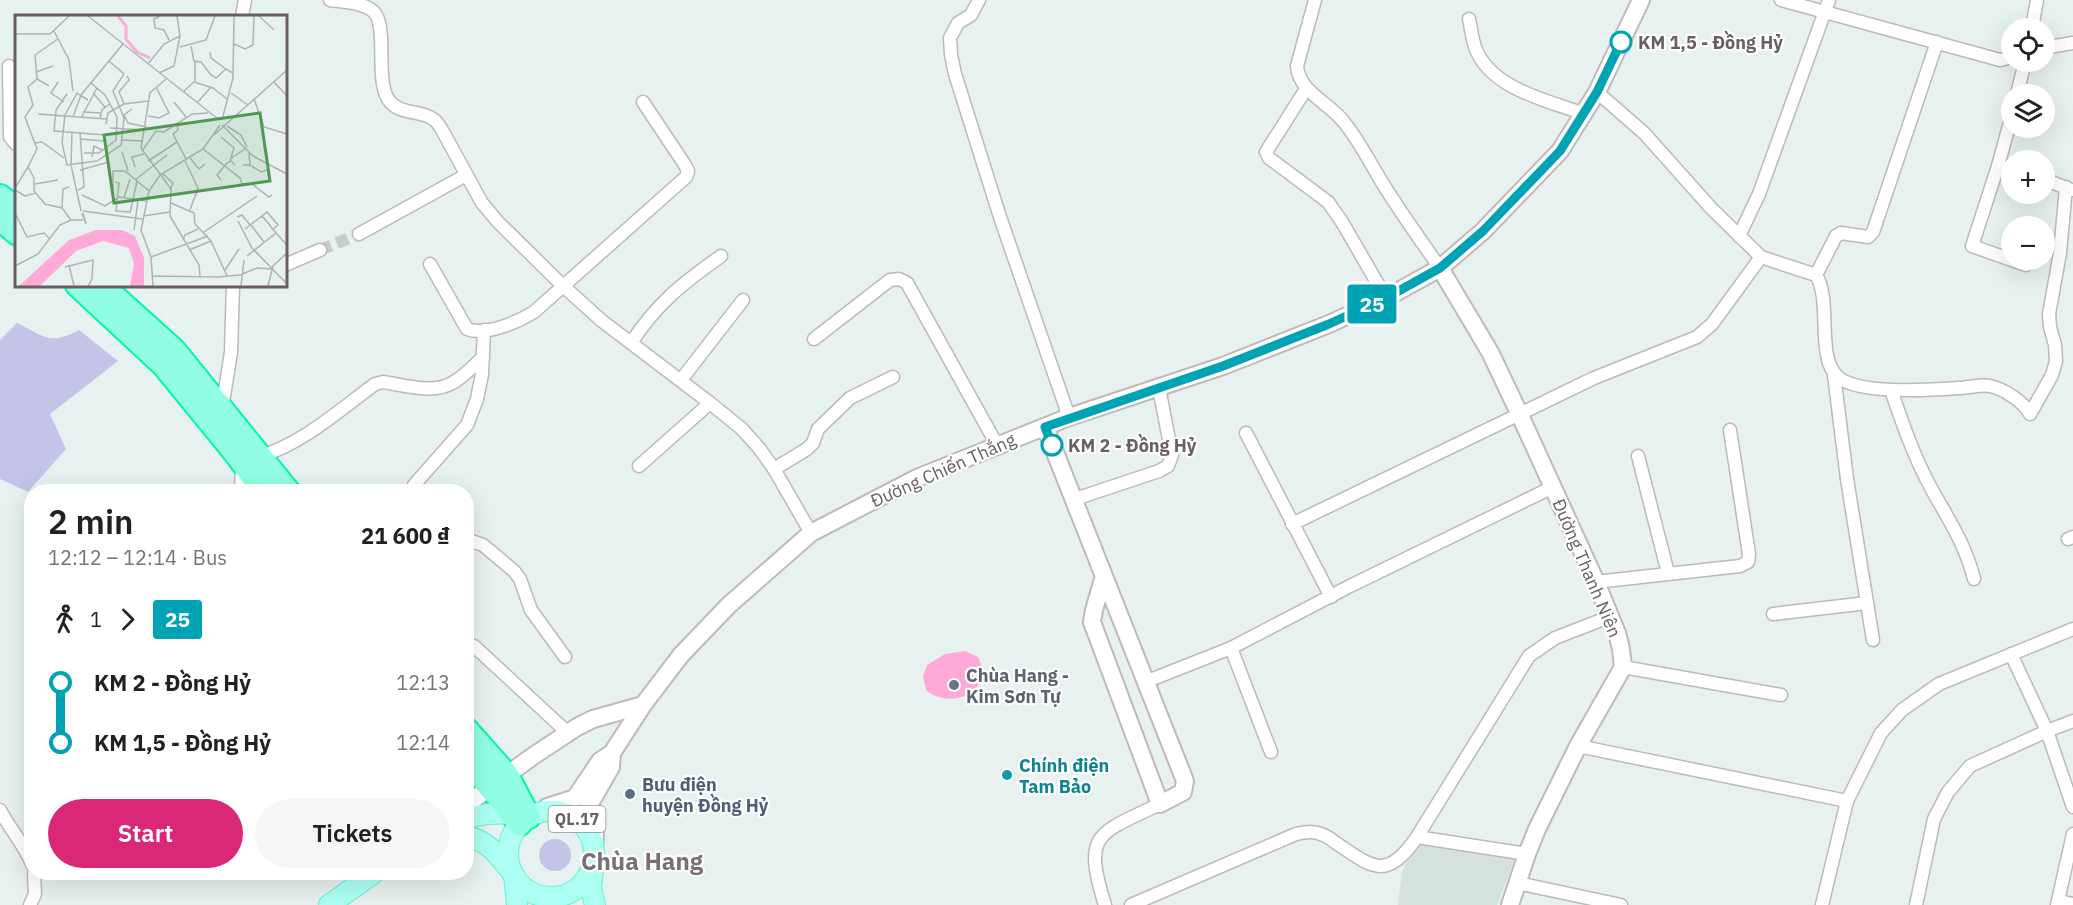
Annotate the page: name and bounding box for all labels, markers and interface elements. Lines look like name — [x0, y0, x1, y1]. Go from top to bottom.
inset map — [15, 15, 286, 286]
map controls — [2001, 18, 2055, 270]
button: locate — [2001, 18, 2055, 72]
place label: KM 1,5 - Đồng Hỷ — [1638, 30, 1783, 54]
marker: KM 1,5 - Đồng Hỷ — [1610, 31, 1632, 53]
button: layers — [2001, 84, 2055, 138]
button: + — [2001, 150, 2055, 204]
button: − — [2001, 216, 2055, 270]
line badge: 25 — [1345, 284, 1399, 324]
text: 25 — [1359, 290, 1385, 318]
street label: Đường Chiến Thắng — [867, 427, 1020, 512]
place label: KM 2 - Đồng Hỷ — [1068, 433, 1197, 457]
marker: KM 2 - Đồng Hỷ — [1041, 434, 1063, 456]
street label: Đường Thanh Niên — [1547, 495, 1627, 641]
text: 2 min — [48, 500, 133, 543]
text: 21 600 ₫ — [361, 521, 450, 550]
text: 12:12 – 12:14 · Bus — [48, 544, 227, 571]
icon: walk — [48, 603, 81, 636]
icon: forward — [111, 603, 144, 636]
text: 25 — [165, 605, 190, 633]
text: 1 — [90, 606, 102, 633]
place label: Chùa Hang - Kim Sơn Tự — [966, 664, 1069, 708]
text: KM 2 - Đồng Hỷ — [94, 668, 251, 697]
text: 12:13 — [396, 669, 450, 696]
marker: Chùa Hang - Kim Sơn Tự — [947, 678, 961, 692]
text: KM 1,5 - Đồng Hỷ — [94, 728, 271, 757]
text: 12:14 — [396, 729, 450, 756]
place label: Chính điện Tam Bảo — [1019, 754, 1109, 798]
marker: Chính điện Tam Bảo — [1000, 768, 1014, 782]
place label: Bưu điện huyện Đồng Hỷ — [642, 773, 769, 817]
marker: Bưu điện huyện Đồng Hỷ — [623, 787, 637, 801]
button: Start — [48, 799, 243, 868]
button: Tickets — [255, 799, 450, 868]
road number: QL.17 — [548, 806, 606, 832]
district label: Chùa Hang — [581, 845, 704, 877]

